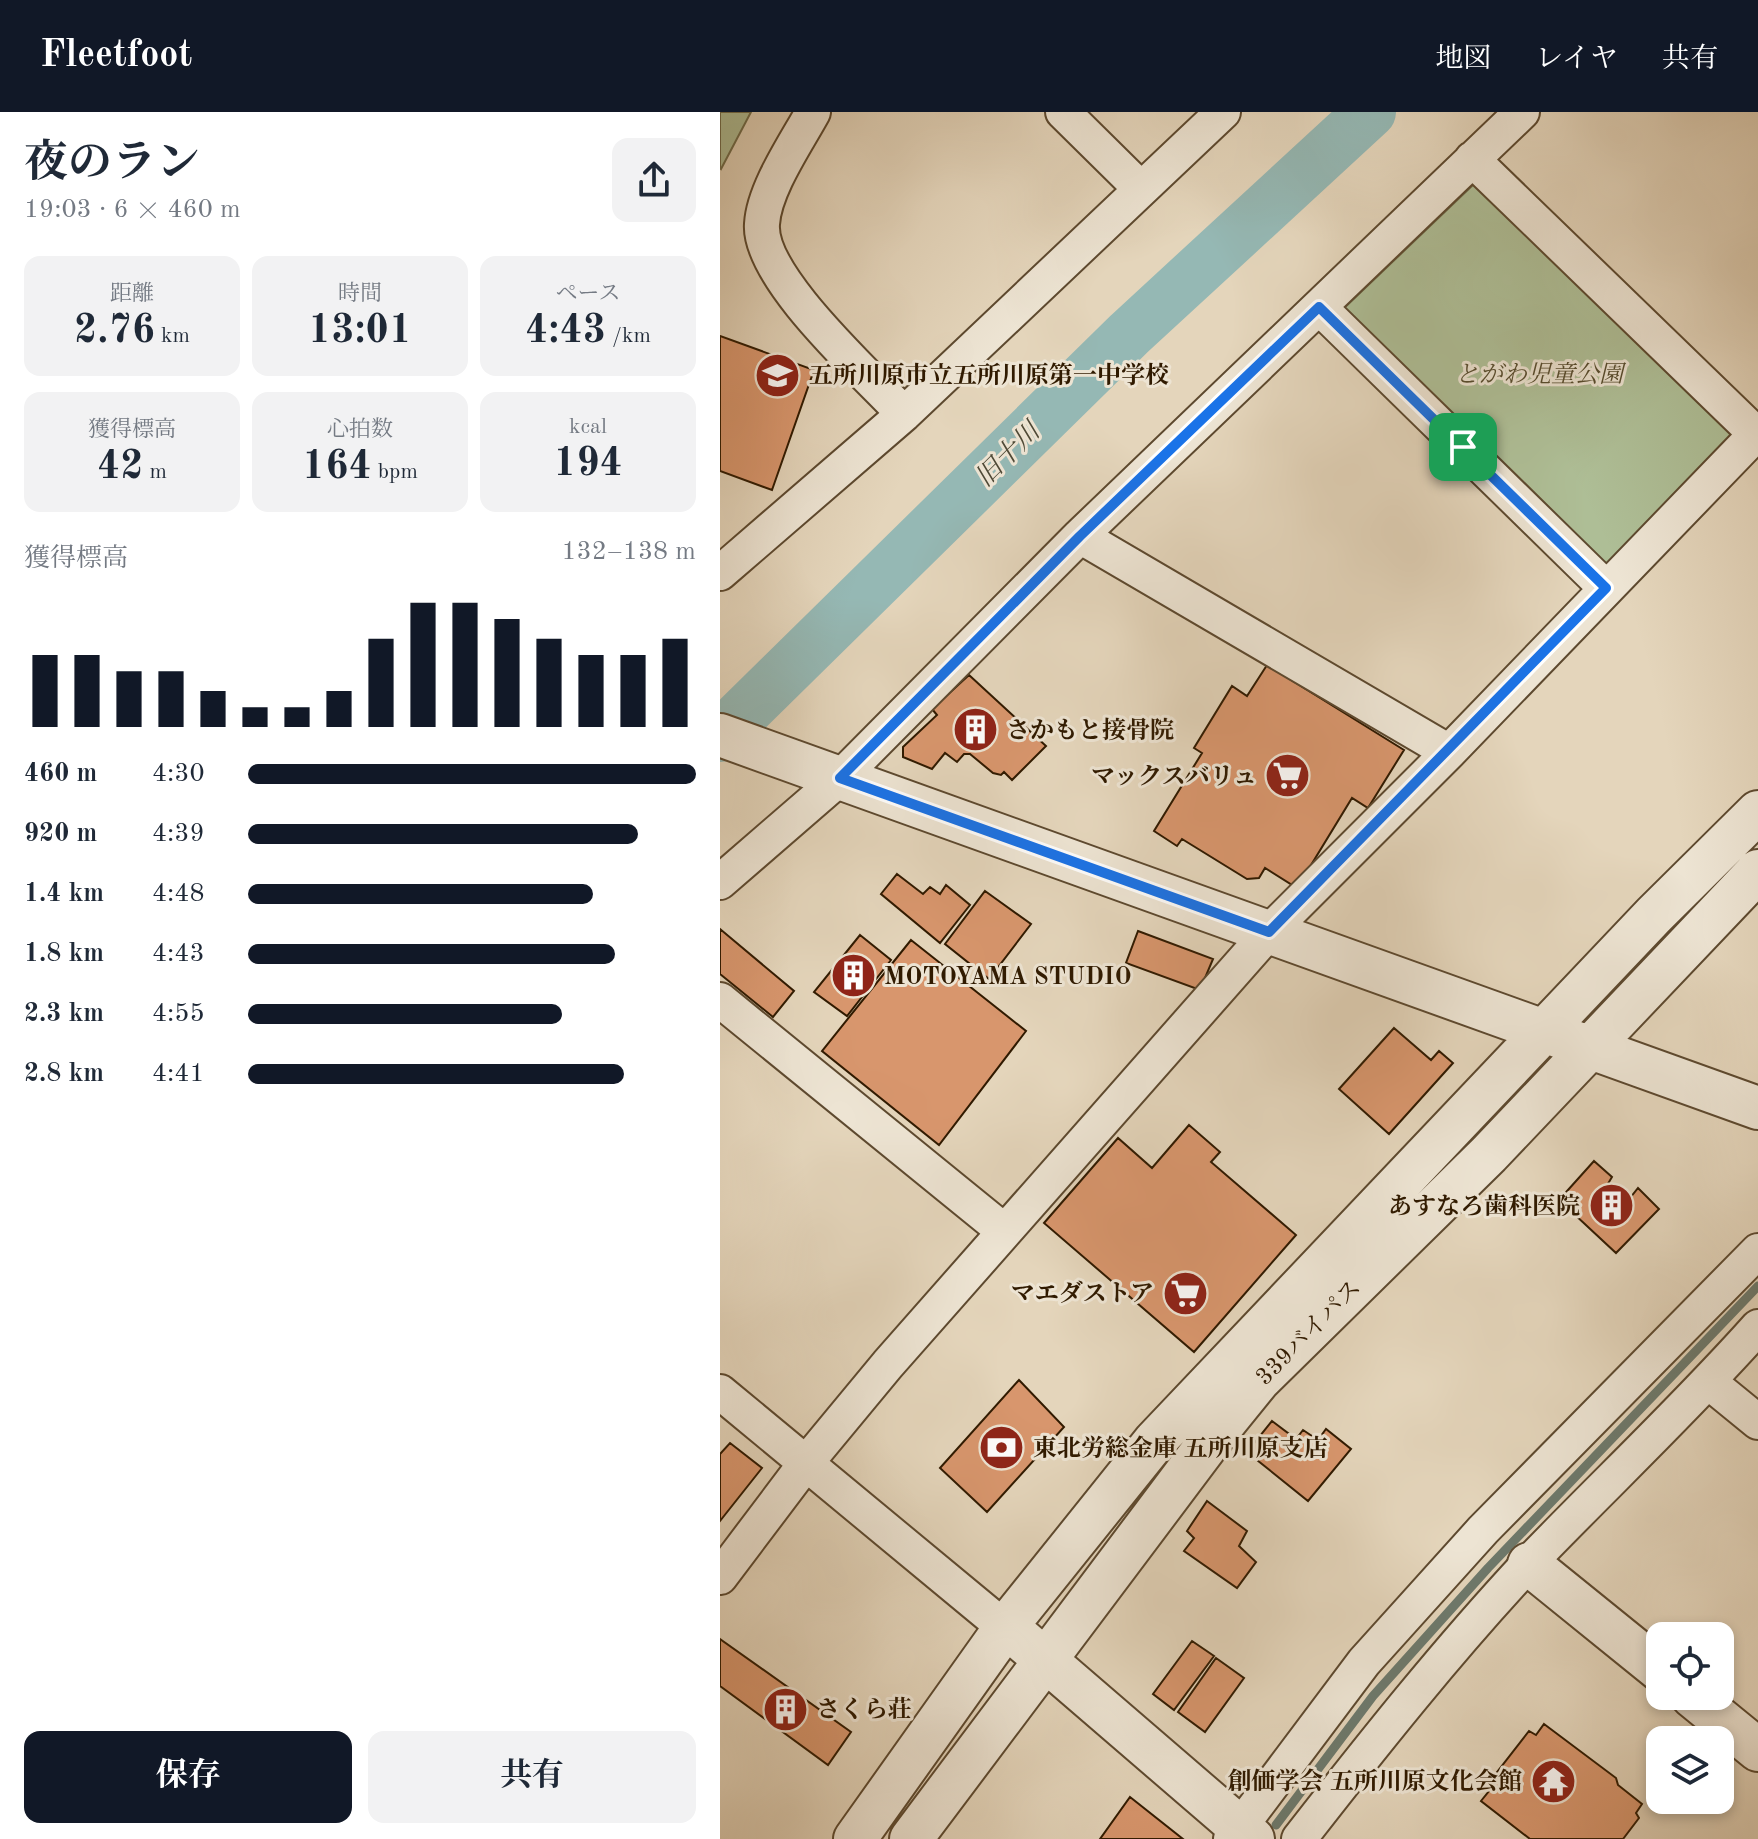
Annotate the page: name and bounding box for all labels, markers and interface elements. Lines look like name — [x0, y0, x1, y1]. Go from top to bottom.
text: Fleetfoot — [40, 37, 192, 75]
text: 地図 — [1435, 46, 1491, 74]
text: レイヤ — [1535, 46, 1618, 74]
text: 共有 — [1662, 46, 1718, 74]
button: share — [612, 138, 696, 222]
text: 夜のラン — [24, 142, 200, 186]
text: 19:03 · 6 × 460 m — [24, 197, 241, 223]
text: 距離 — [110, 283, 154, 305]
text: 時間 — [338, 283, 382, 305]
text: ペース — [556, 283, 620, 305]
text: 2.76 — [74, 312, 155, 352]
text: 13:01 — [308, 312, 412, 352]
text: 4:43 — [525, 312, 606, 352]
text: km — [155, 325, 190, 347]
text: /km — [606, 325, 651, 347]
school or university icon: 五所川原市立五所川原第一中学校 — [754, 351, 802, 399]
park label: とがわ児童公園 — [1455, 361, 1627, 388]
place label: 五所川原市立五所川原第一中学校 — [809, 362, 1169, 389]
pin — [1429, 413, 1497, 481]
water label: 旧十川 — [970, 415, 1047, 492]
text: kcal — [569, 416, 607, 438]
text: 獲得標高 — [88, 419, 176, 441]
text: 心拍数 — [327, 419, 393, 441]
icon: arrive — [1441, 425, 1485, 469]
text: 194 — [553, 445, 623, 485]
text: 42 — [97, 448, 143, 488]
text: 164 — [302, 448, 372, 488]
text: m — [143, 461, 167, 483]
text: bpm — [372, 461, 418, 483]
text: 132–138 m — [561, 539, 696, 565]
text: 獲得標高 — [24, 546, 128, 572]
building icon: さかもと接骨院 — [951, 706, 999, 754]
place label: さかもと接骨院 — [1006, 717, 1174, 744]
supermarket icon: マックスバリュ — [1264, 752, 1312, 800]
text: 460 m — [24, 761, 97, 787]
text: 4:30 — [152, 761, 205, 787]
place label: マックスバリュ — [1091, 764, 1257, 790]
text: 920 m — [24, 821, 97, 847]
text: 4:39 — [152, 821, 205, 847]
text: 1.4 km — [24, 881, 104, 907]
text: 4:48 — [152, 881, 205, 907]
text: 1.8 km — [24, 941, 104, 967]
text: 4:43 — [152, 941, 205, 967]
building icon: MOTOYAMA STUDIO — [829, 952, 877, 1000]
place label: MOTOYAMA STUDIO — [884, 966, 1132, 990]
text: 2.3 km — [24, 1001, 104, 1027]
text: 4:55 — [152, 1001, 205, 1027]
text: 2.8 km — [24, 1061, 104, 1087]
text: 4:41 — [152, 1061, 205, 1087]
building icon: あすなろ歯科医院 — [1587, 1182, 1635, 1230]
place label: あすなろ歯科医院 — [1388, 1193, 1580, 1220]
supermarket icon: マエダストア — [1161, 1269, 1209, 1317]
street label: 339バイパス — [1252, 1276, 1366, 1390]
place label: マエダストア — [1011, 1280, 1154, 1307]
bank icon: 東北労総金庫 五所川原支店 — [978, 1424, 1026, 1472]
place label: 東北労総金庫 五所川原支店 — [1033, 1435, 1328, 1462]
map controls — [1646, 1622, 1734, 1814]
button: locate — [1646, 1622, 1734, 1710]
building icon: さくら荘 — [761, 1685, 809, 1733]
place label: さくら荘 — [816, 1696, 912, 1723]
button: layers — [1646, 1726, 1734, 1814]
button: 保存 — [24, 1731, 352, 1823]
button: 共有 — [368, 1731, 696, 1823]
temple icon: 創価学会 五所川原文化会館 — [1529, 1757, 1577, 1805]
place label: 創価学会 五所川原文化会館 — [1227, 1768, 1522, 1795]

